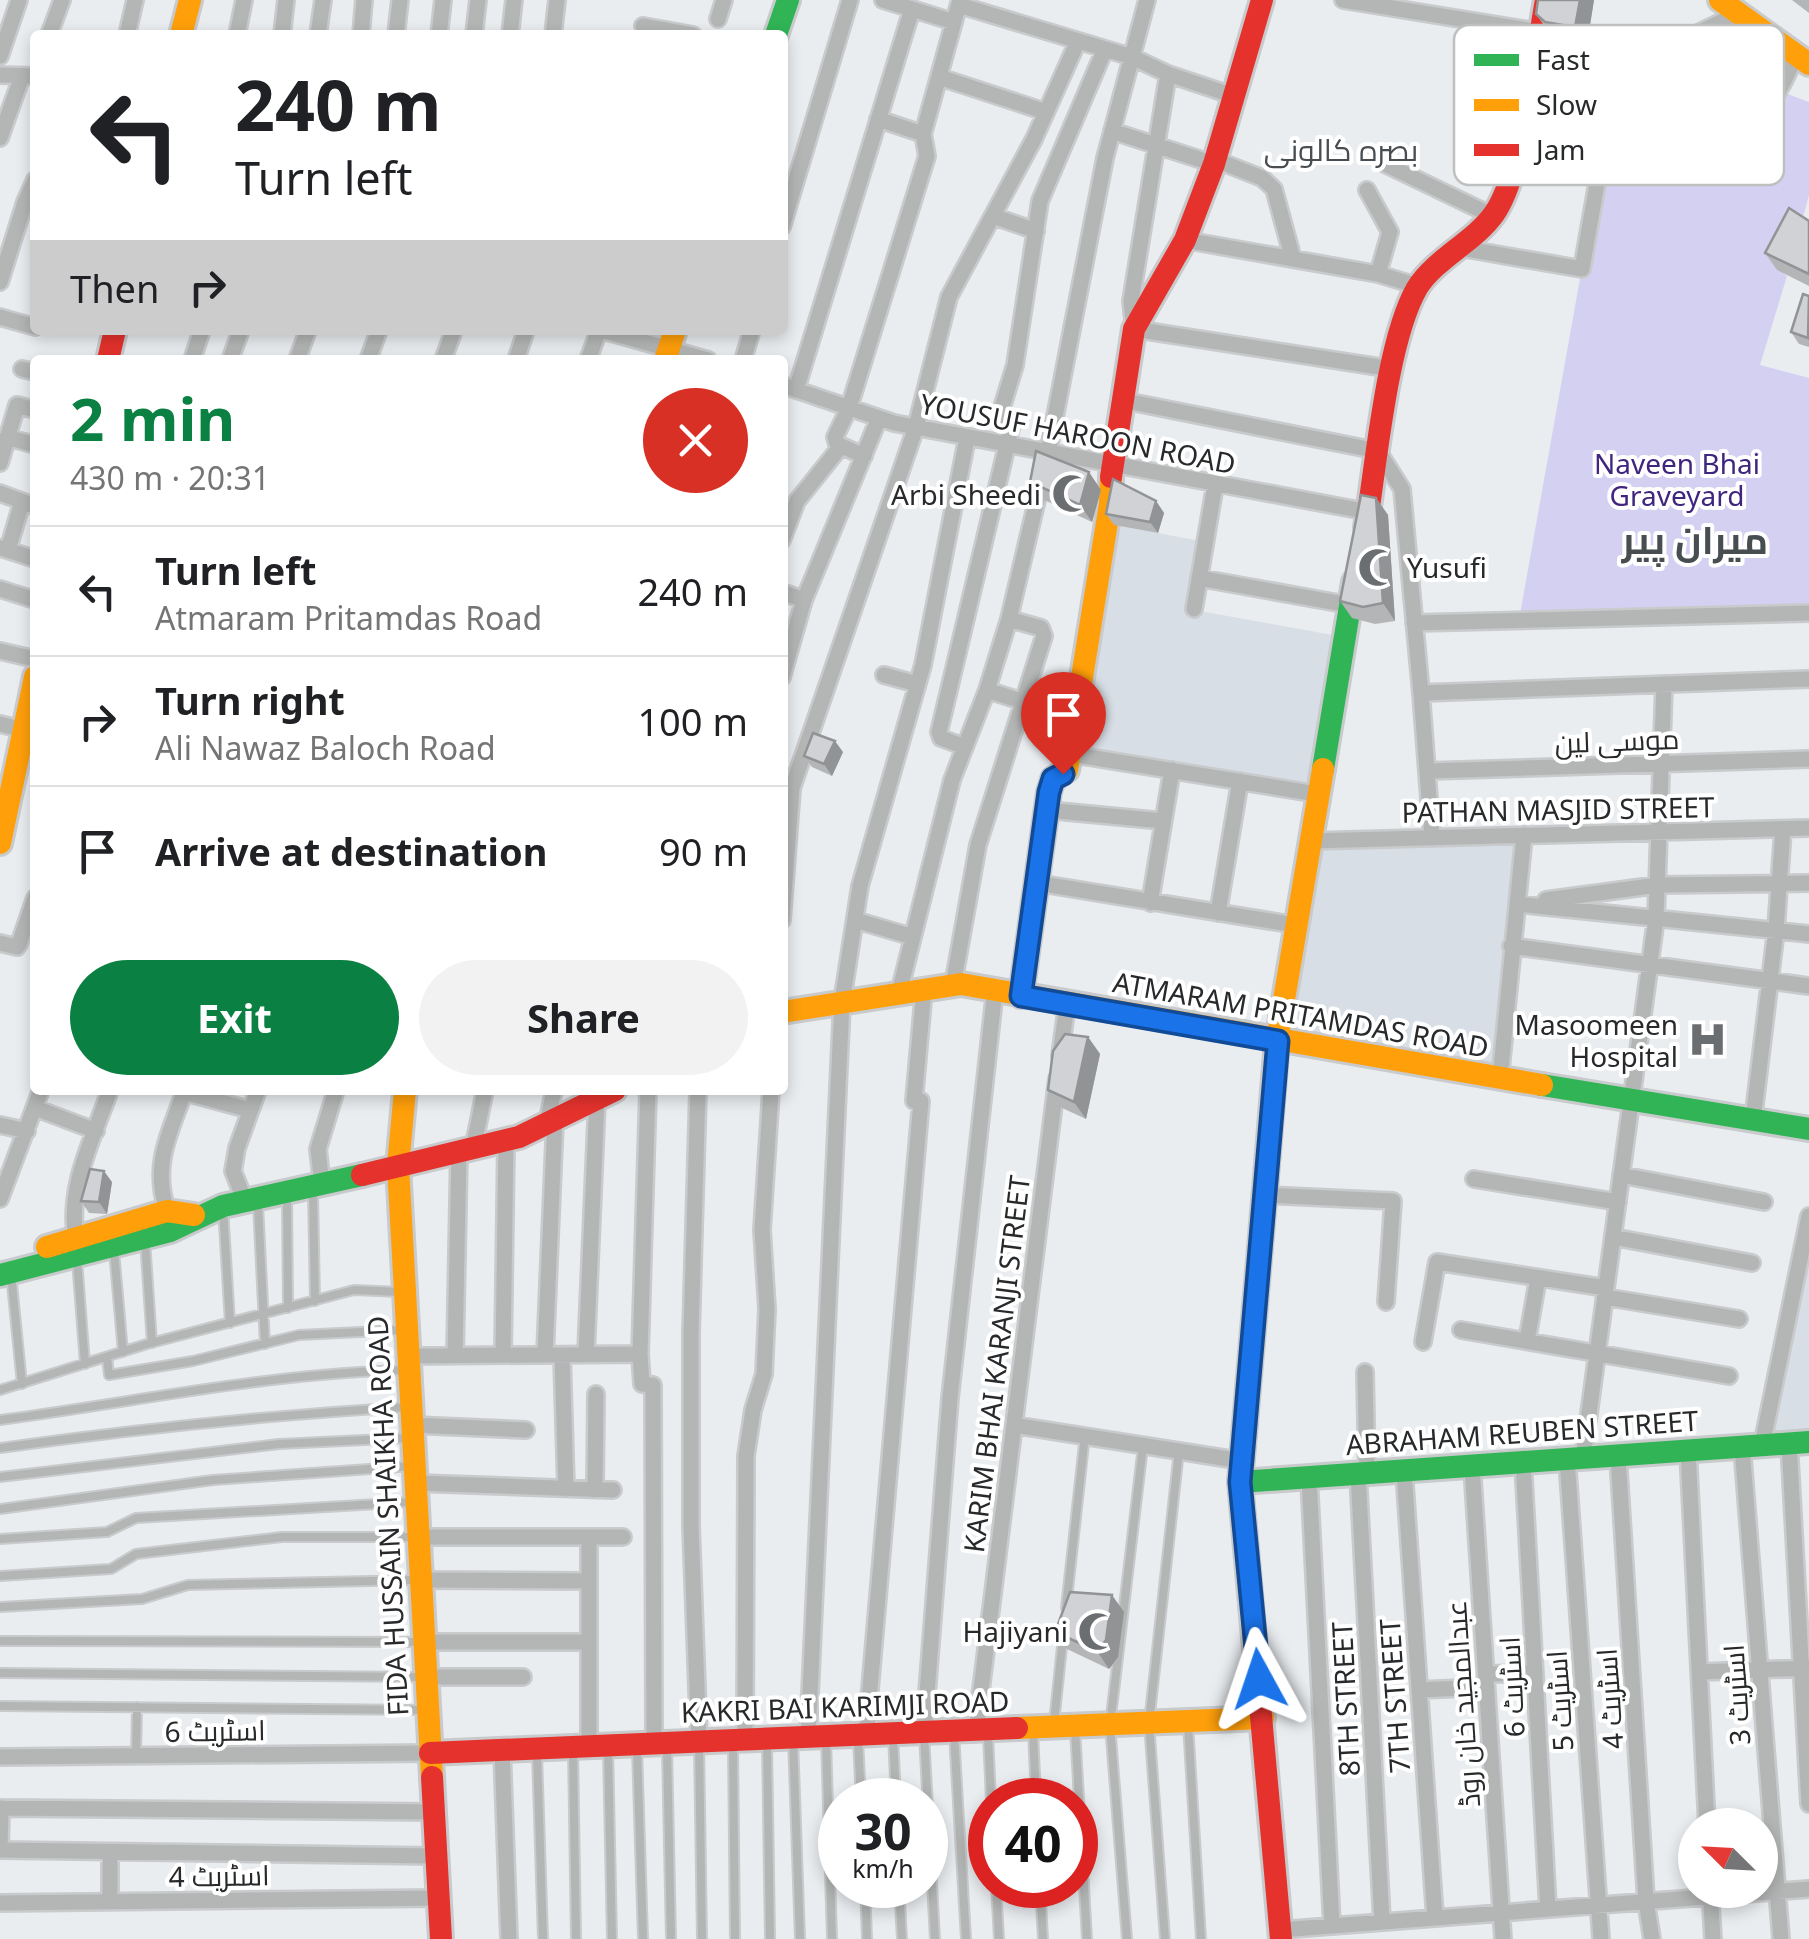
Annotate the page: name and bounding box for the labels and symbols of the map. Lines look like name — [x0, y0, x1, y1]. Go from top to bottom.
legend — [1454, 25, 1784, 185]
text: Fast — [1536, 40, 1590, 78]
text: Slow — [1536, 85, 1597, 123]
district label: بصرہ کالونی — [1264, 129, 1418, 170]
text: Jam — [1533, 130, 1586, 168]
street label: YOUSUF HAROON ROAD — [917, 384, 1239, 482]
park label: Naveen Bhai Graveyard — [1594, 444, 1760, 514]
mosque icon: Arbi Sheedi — [1050, 473, 1092, 515]
place label: Arbi Sheedi — [891, 475, 1041, 513]
district label: میران پیر — [1621, 513, 1768, 567]
mosque icon: Yusufi — [1356, 546, 1398, 588]
place label: Yusufi — [1407, 548, 1487, 586]
pin — [1021, 672, 1106, 775]
street label: موسی لین — [1554, 719, 1680, 761]
street label: PATHAN MASJID STREET — [1401, 787, 1715, 831]
street label: ATMARAM PRITAMDAS ROAD — [1110, 962, 1492, 1066]
place label: Masoomeen Hospital — [1515, 1005, 1678, 1075]
hospital icon: Masoomeen Hospital — [1687, 1019, 1729, 1061]
street label: KARIM BHAI KARANJI STREET — [954, 1173, 1038, 1555]
street label: FIDA HUSSAIN SHAIKHA ROAD — [358, 1315, 416, 1717]
street label: ABRAHAM REUBEN STREET — [1344, 1401, 1700, 1463]
street label: عبدالمجید خان روڈ — [1436, 1599, 1488, 1809]
mosque icon: Hajiyani — [1077, 1610, 1119, 1652]
place label: Hajiyani — [963, 1612, 1068, 1650]
street label: 7TH STREET — [1370, 1617, 1418, 1774]
street label: 8TH STREET — [1322, 1620, 1368, 1777]
position arrow — [1207, 1627, 1311, 1731]
street label: اسٹریٹ 6 — [1489, 1636, 1533, 1738]
street label: اسٹریٹ 3 — [1714, 1643, 1758, 1747]
street label: اسٹریٹ 4 — [1587, 1647, 1631, 1751]
street label: اسٹریٹ 5 — [1537, 1649, 1581, 1753]
street label: KAKRI BAI KARIMJI ROAD — [680, 1681, 1010, 1731]
street label: اسٹریٹ 6 — [164, 1710, 266, 1750]
speed limit sign: 40 — [968, 1778, 1098, 1908]
north arrow — [1678, 1808, 1778, 1908]
street label: اسٹریٹ 4 — [168, 1855, 270, 1895]

